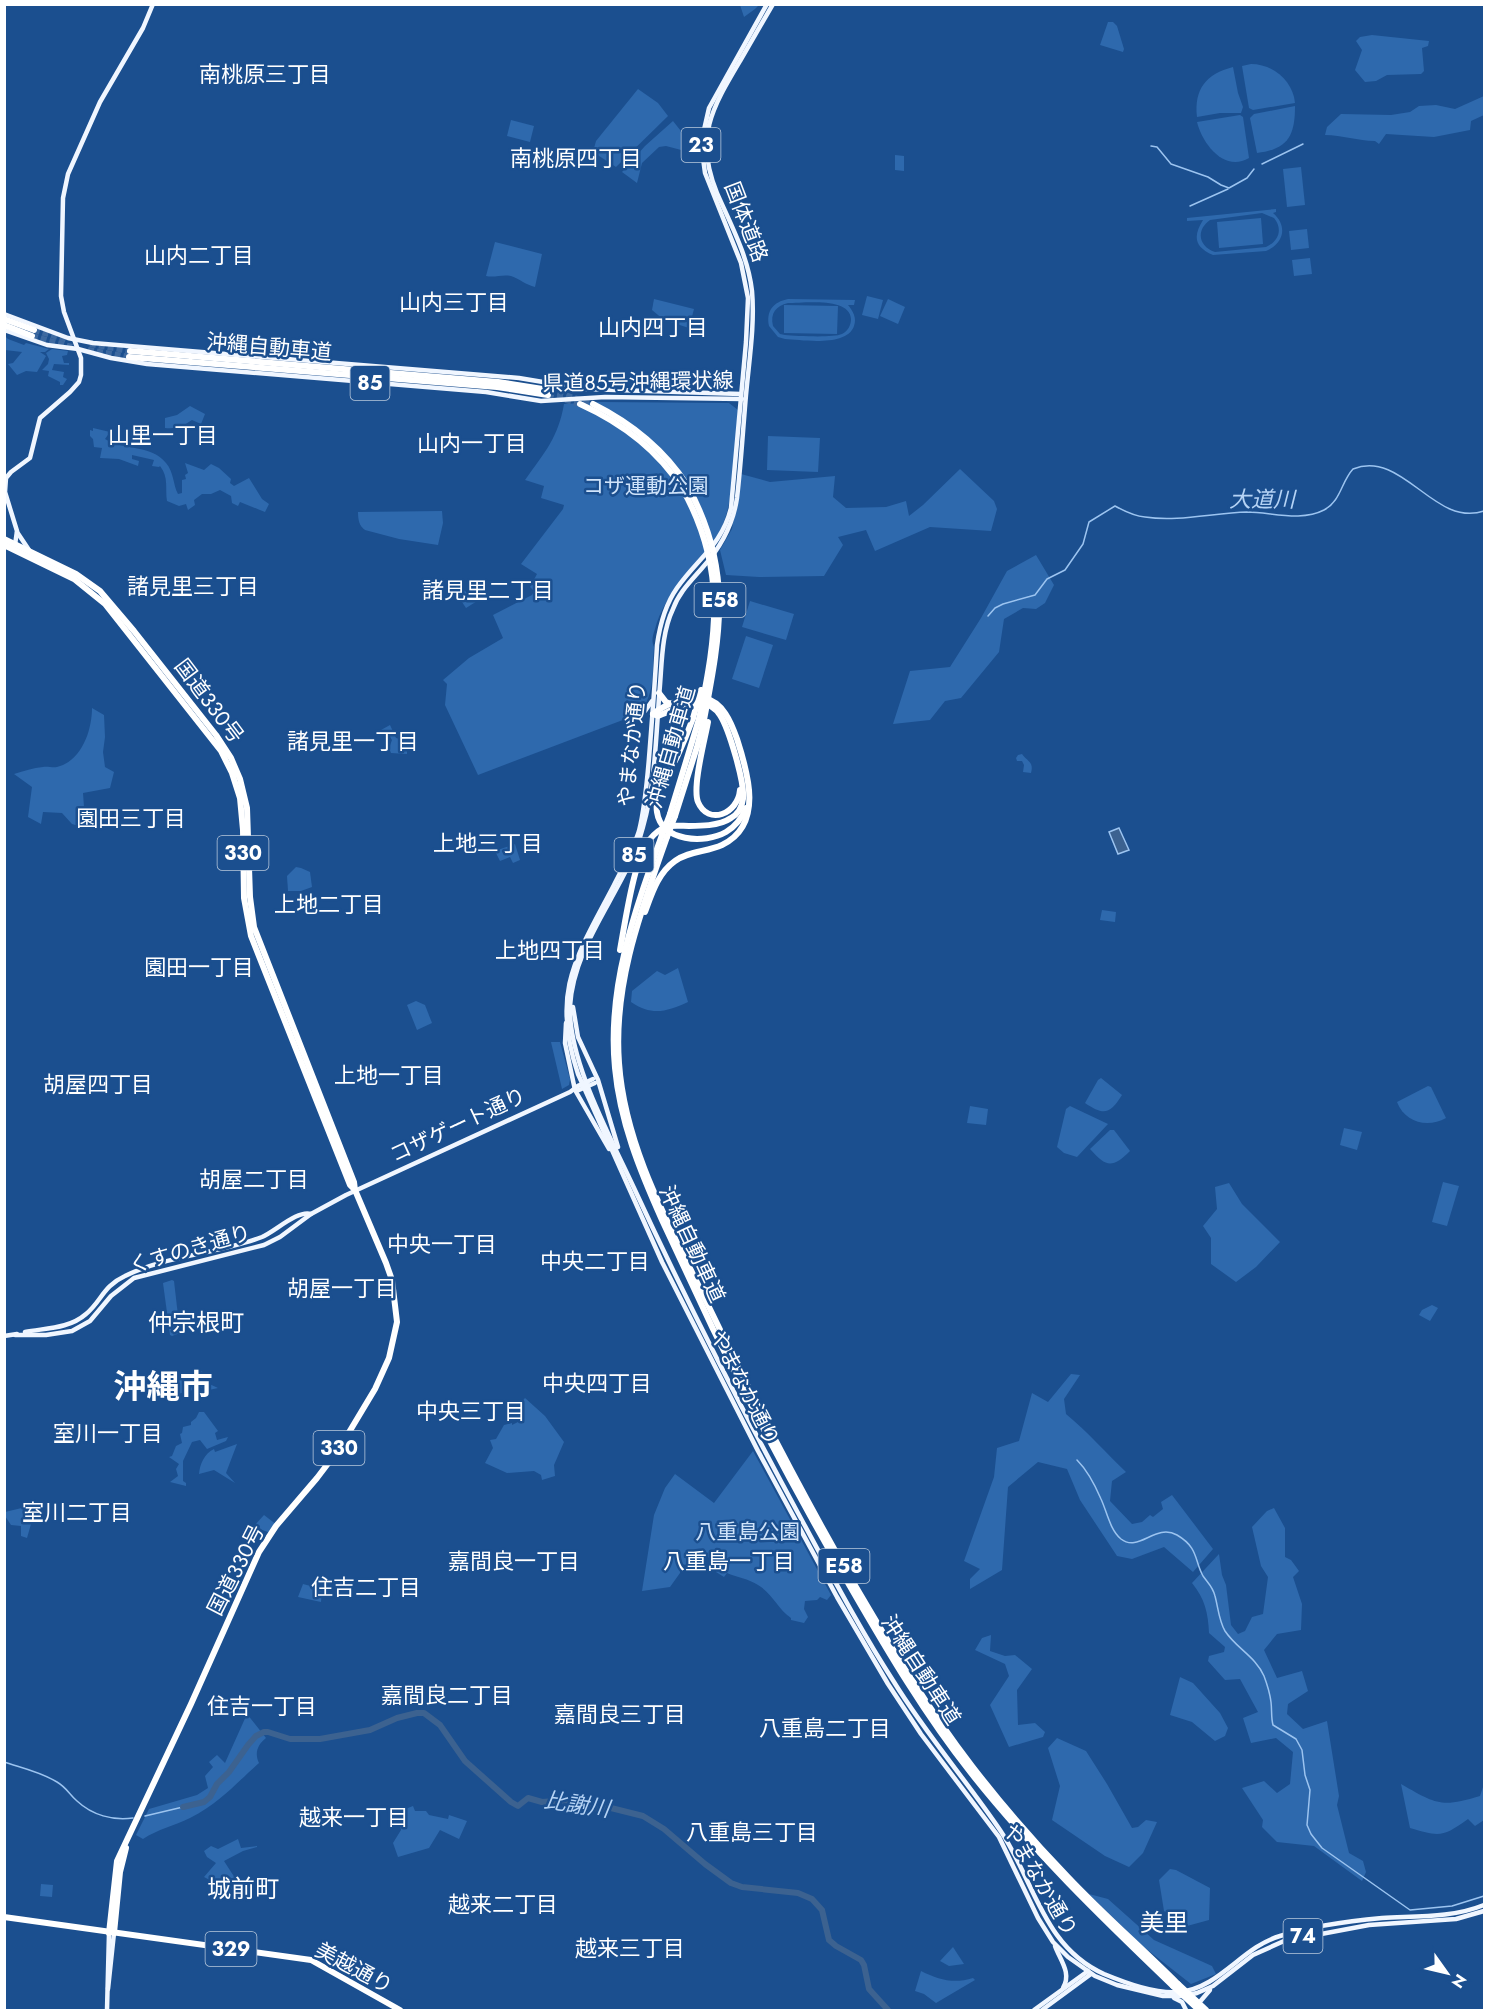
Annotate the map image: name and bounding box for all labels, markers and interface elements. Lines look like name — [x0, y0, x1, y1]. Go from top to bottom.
district label: 南桃原三丁目 — [199, 58, 331, 90]
road number: 23 — [682, 128, 720, 162]
district label: 南桃原四丁目 — [510, 142, 642, 174]
street label: 国体道路 — [717, 177, 775, 267]
district label: 山内二丁目 — [144, 239, 254, 271]
district label: 山内三丁目 — [399, 286, 509, 318]
district label: 山内四丁目 — [598, 311, 708, 343]
street label: 沖縄自動車道 — [205, 327, 333, 367]
street label: 県道85号沖縄環状線 — [542, 365, 734, 399]
road number: 85 — [350, 366, 389, 400]
district label: 山里一丁目 — [108, 419, 218, 451]
district label: 山内一丁目 — [417, 427, 527, 459]
park label: コザ運動公園 — [583, 471, 709, 501]
water label: 大道川 — [1229, 483, 1297, 515]
district label: 諸見里三丁目 — [127, 570, 259, 602]
district label: 諸見里二丁目 — [422, 574, 554, 606]
road number: E58 — [694, 583, 746, 617]
street label: 国道330号 — [167, 653, 251, 749]
street label: やまなか通り — [610, 680, 654, 808]
street label: 沖縄自動車道 — [639, 682, 703, 812]
district label: 諸見里一丁目 — [287, 725, 419, 757]
district label: 園田三丁目 — [76, 802, 186, 834]
district label: 上地三丁目 — [433, 827, 543, 859]
road number: 330 — [218, 836, 268, 870]
road number: 85 — [614, 838, 654, 872]
district label: 上地二丁目 — [274, 888, 384, 920]
district label: 上地四丁目 — [495, 934, 605, 966]
district label: 園田一丁目 — [144, 951, 254, 983]
district label: 上地一丁目 — [334, 1059, 444, 1091]
district label: 胡屋四丁目 — [43, 1068, 153, 1100]
street label: コザゲート通り — [385, 1080, 531, 1170]
district label: 胡屋二丁目 — [199, 1163, 309, 1195]
street label: 沖縄自動車道 — [652, 1181, 732, 1307]
street label: くすのき通り — [126, 1217, 254, 1281]
district label: 中央一丁目 — [387, 1228, 497, 1260]
district label: 中央二丁目 — [540, 1245, 650, 1277]
district label: 胡屋一丁目 — [287, 1272, 397, 1304]
district label: 仲宗根町 — [148, 1305, 244, 1340]
street label: やまなか通り — [703, 1325, 787, 1451]
district label: 沖縄市 — [114, 1363, 213, 1410]
district label: 中央四丁目 — [542, 1367, 652, 1399]
district label: 中央三丁目 — [416, 1395, 526, 1427]
district label: 室川一丁目 — [53, 1417, 163, 1449]
road number: 330 — [314, 1431, 364, 1465]
district label: 室川二丁目 — [22, 1496, 132, 1528]
park label: 八重島公園 — [696, 1517, 801, 1547]
street label: 国道330号 — [200, 1519, 272, 1621]
district label: 嘉間良一丁目 — [448, 1545, 580, 1577]
district label: 八重島一丁目 — [663, 1545, 795, 1577]
road number: E58 — [818, 1549, 870, 1583]
district label: 住吉二丁目 — [311, 1571, 421, 1603]
street label: 沖縄自動車道 — [874, 1609, 968, 1731]
district label: 嘉間良二丁目 — [381, 1679, 513, 1711]
district label: 住吉一丁目 — [207, 1690, 317, 1722]
district label: 嘉間良三丁目 — [554, 1698, 686, 1730]
district label: 八重島二丁目 — [759, 1712, 891, 1744]
water label: 比謝川 — [542, 1784, 614, 1825]
district label: 越来一丁目 — [299, 1801, 409, 1833]
district label: 八重島三丁目 — [686, 1816, 818, 1848]
street label: やまなか通り — [996, 1818, 1084, 1942]
district label: 城前町 — [207, 1871, 279, 1906]
district label: 越来二丁目 — [448, 1888, 558, 1920]
district label: 美里 — [1140, 1905, 1188, 1940]
road number: 74 — [1284, 1919, 1322, 1953]
road number: 329 — [206, 1932, 256, 1966]
district label: 越来三丁目 — [575, 1932, 685, 1964]
street label: 美越通り — [310, 1935, 398, 2001]
north arrow — [1417, 1943, 1477, 2003]
text: N — [1446, 1969, 1472, 1993]

